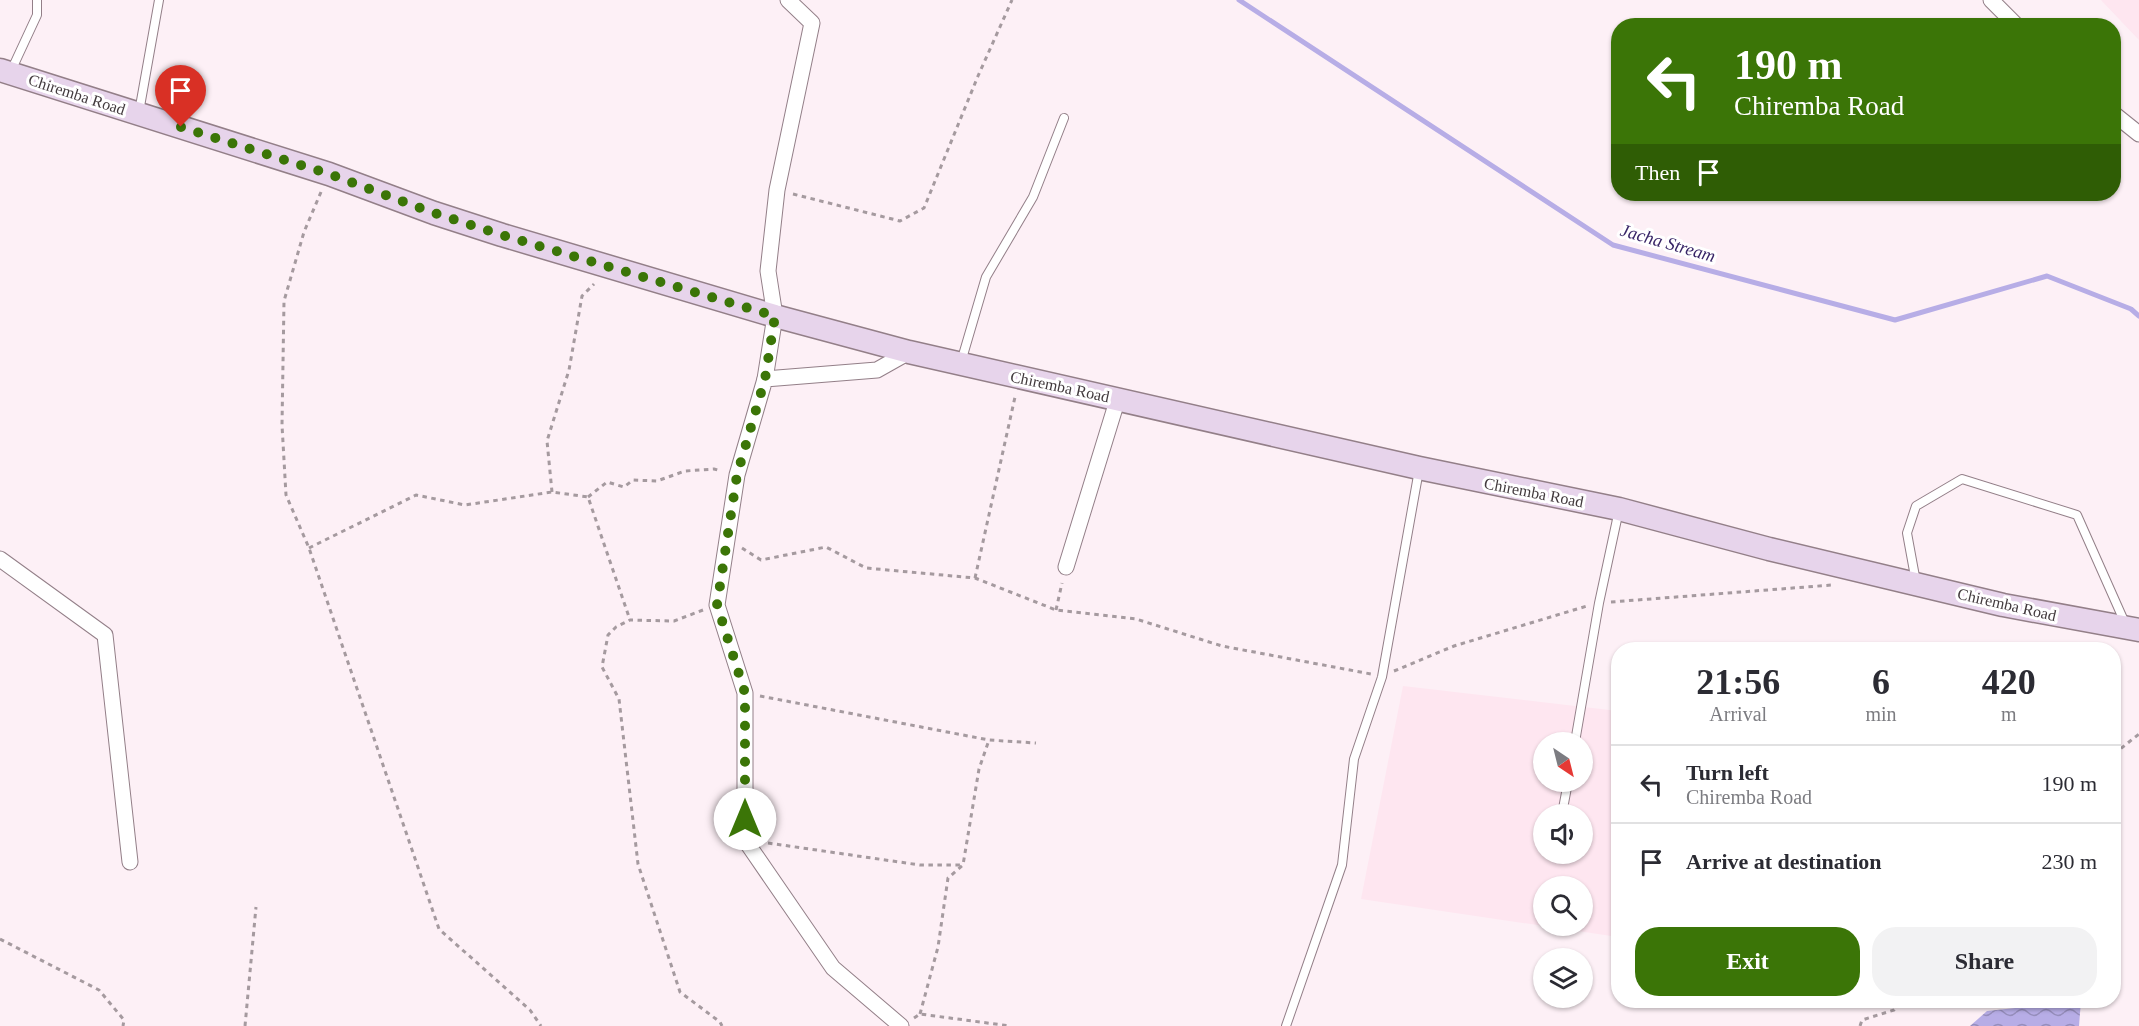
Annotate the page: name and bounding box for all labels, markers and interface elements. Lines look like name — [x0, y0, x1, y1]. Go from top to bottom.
icon: left — [1635, 42, 1713, 120]
text: 190 m — [1734, 42, 1843, 88]
pin — [155, 65, 206, 127]
street label: Chiremba Road — [26, 71, 127, 118]
icon: arrive — [164, 74, 197, 107]
text: Chiremba Road — [1734, 91, 1904, 121]
icon: arrive — [1692, 156, 1725, 189]
text: Then — [1635, 160, 1680, 185]
water label: Jacha Stream — [1618, 220, 1718, 266]
street label: Chiremba Road — [1009, 368, 1111, 405]
street label: Chiremba Road — [1483, 475, 1585, 510]
street label: Chiremba Road — [1956, 585, 2058, 624]
text: 21:56 — [1696, 662, 1780, 702]
text: 6 — [1872, 662, 1890, 702]
text: 420 — [1982, 662, 2036, 702]
text: Arrival — [1709, 703, 1767, 725]
text: min — [1865, 703, 1897, 725]
text: m — [2001, 703, 2017, 725]
north arrow — [1533, 732, 1593, 792]
map controls — [1533, 732, 1593, 1008]
text: Turn left — [1686, 760, 1769, 785]
icon: left — [1635, 768, 1668, 801]
text: 190 m — [2041, 771, 2097, 796]
text: Chiremba Road — [1686, 786, 1812, 808]
position arrow — [713, 787, 777, 851]
button: sound — [1533, 804, 1593, 864]
icon: arrive — [1635, 846, 1668, 879]
text: Arrive at destination — [1686, 849, 1882, 874]
text: 230 m — [2041, 849, 2097, 874]
button: search — [1533, 876, 1593, 936]
button: Exit — [1635, 927, 1860, 996]
button: Share — [1872, 927, 2097, 996]
button: layers — [1533, 948, 1593, 1008]

